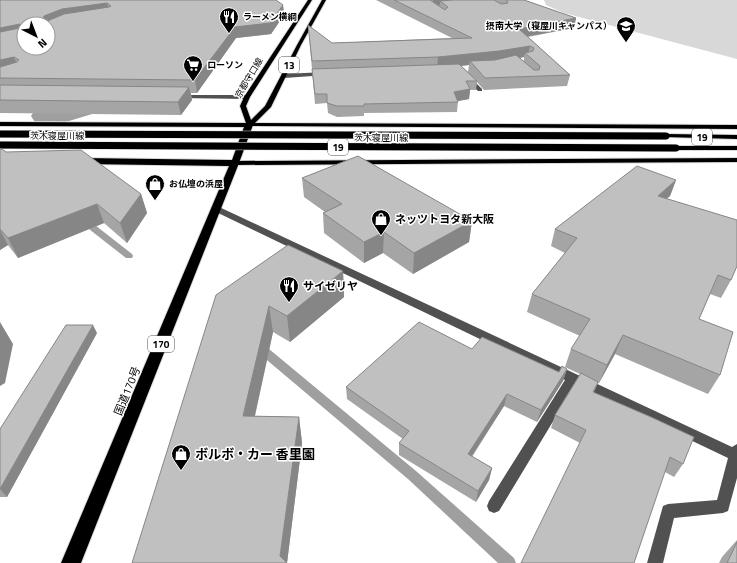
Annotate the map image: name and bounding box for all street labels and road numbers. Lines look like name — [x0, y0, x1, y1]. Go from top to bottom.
street label: 京都守口線 — [231, 54, 266, 100]
road number: 13 — [279, 57, 299, 73]
street label: 茨木寝屋川線 — [30, 129, 85, 142]
road number: 19 — [692, 129, 712, 145]
street label: 茨木寝屋川線 — [354, 131, 409, 144]
road number: 19 — [328, 139, 348, 155]
road number: 170 — [148, 336, 174, 352]
street label: 国道170号 — [110, 364, 144, 418]

